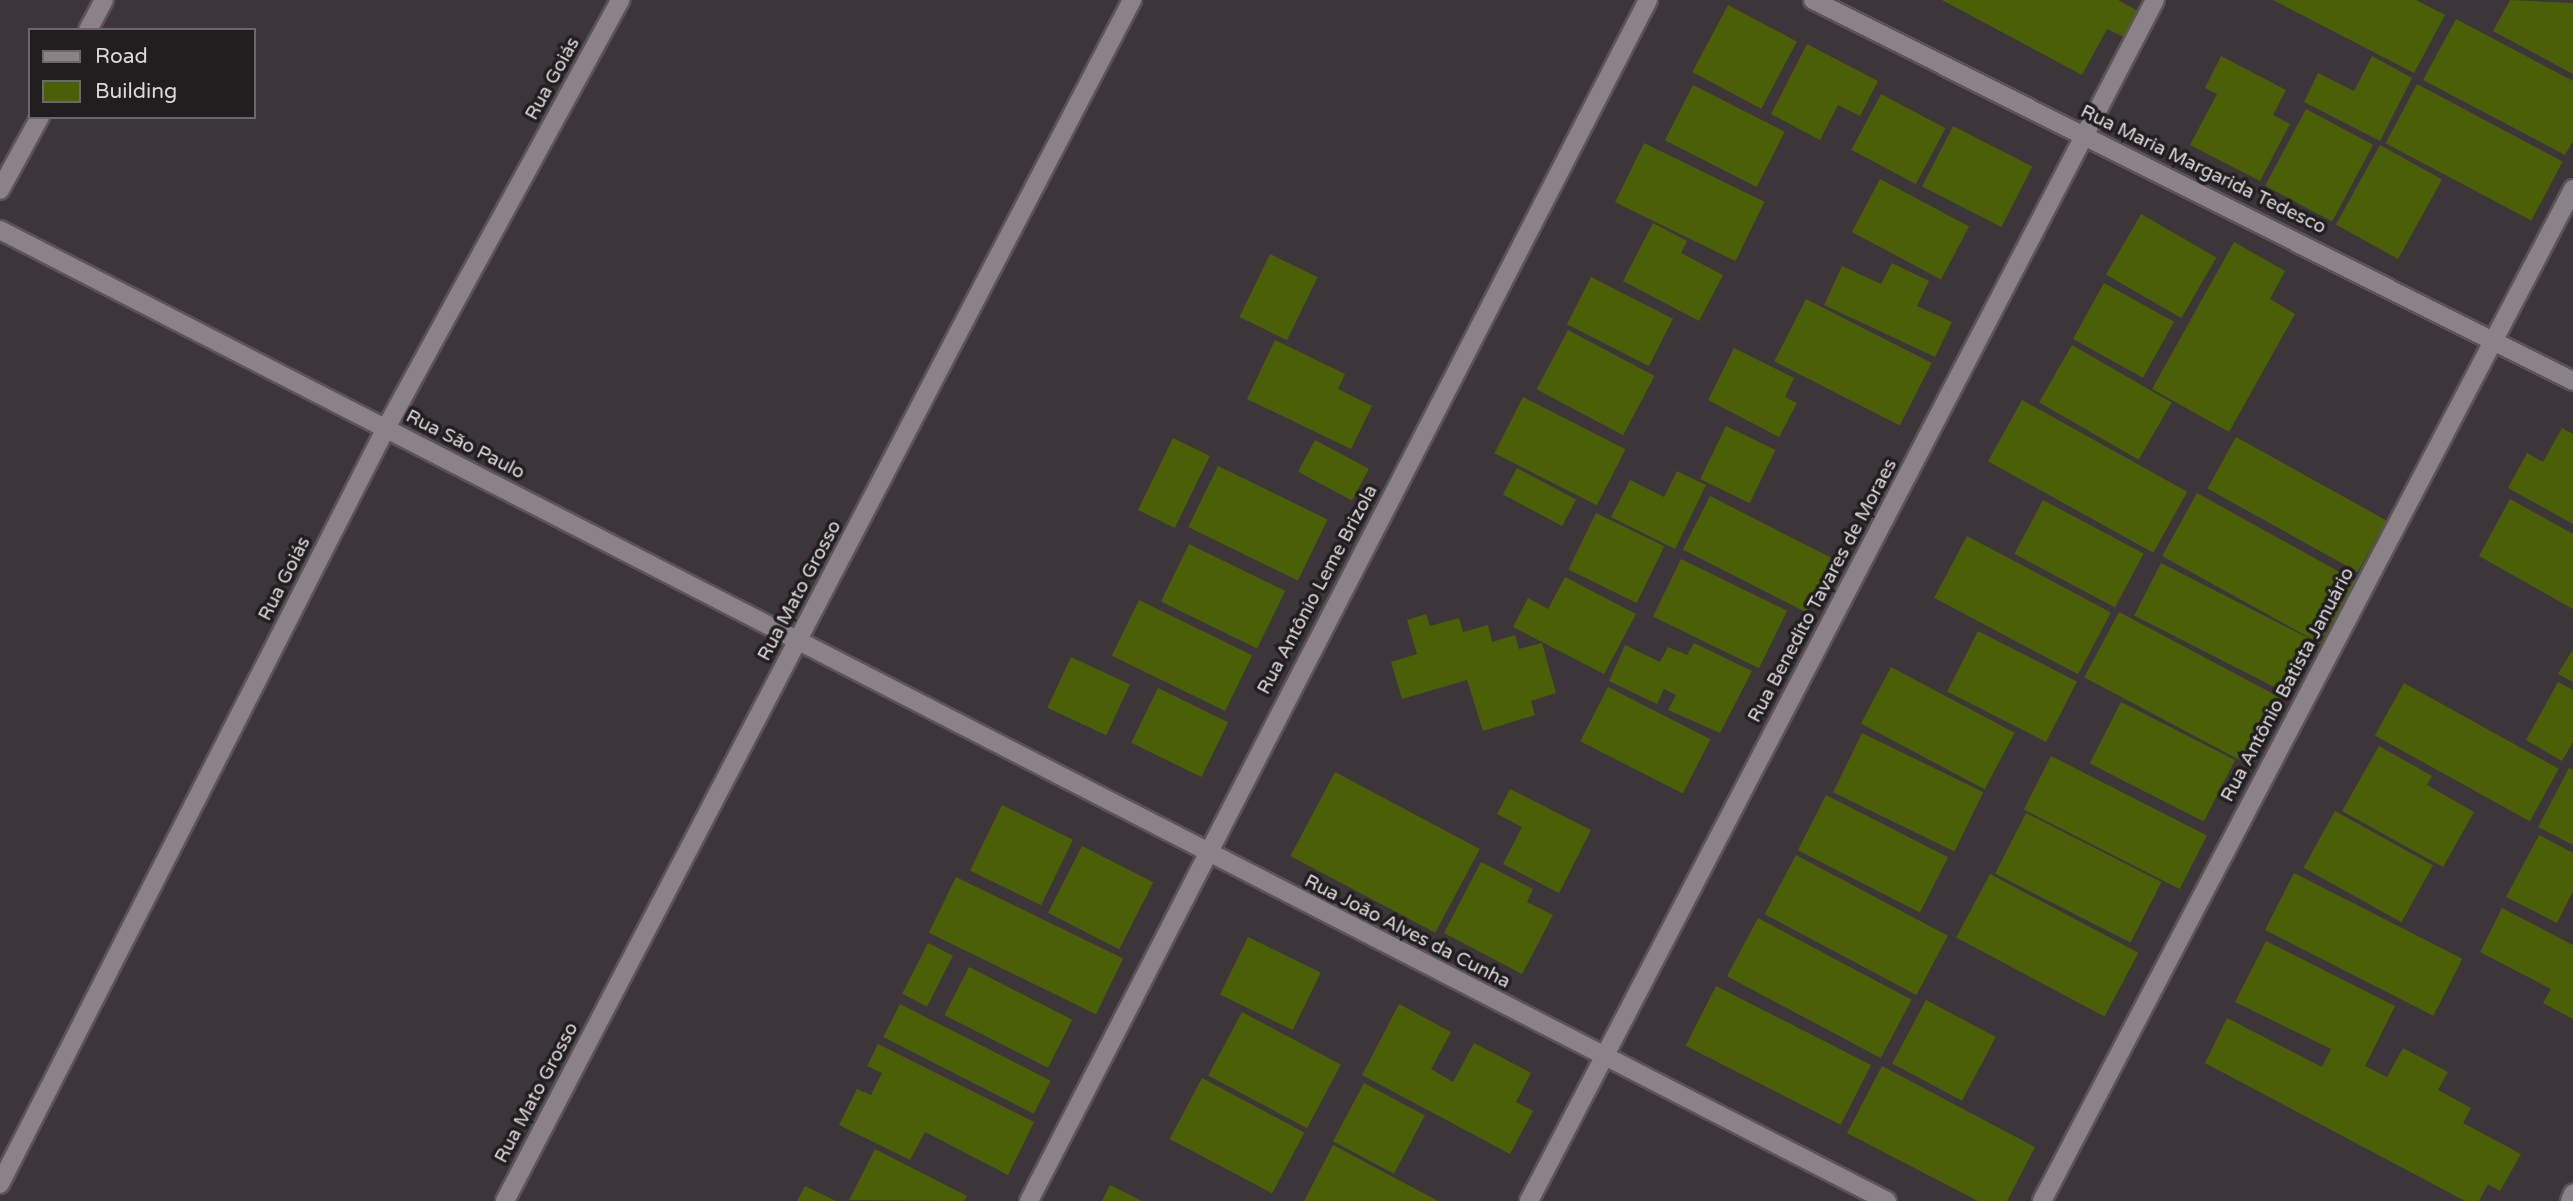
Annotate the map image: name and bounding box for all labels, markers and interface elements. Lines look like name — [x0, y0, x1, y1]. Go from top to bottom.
legend — [28, 28, 256, 119]
street label: Rua Goiás — [521, 34, 585, 124]
text: Road — [95, 44, 148, 69]
text: Building — [95, 79, 177, 104]
street label: Rua Maria Margarida Tedesco — [2077, 101, 2329, 239]
street label: Rua São Paulo — [402, 405, 528, 485]
street label: Rua Benedito Tavares de Moraes — [1744, 455, 1902, 727]
street label: Rua Antônio Leme Brizola — [1253, 481, 1383, 699]
street label: Rua Mato Grosso — [753, 517, 847, 665]
street label: Rua Goiás — [254, 533, 316, 625]
street label: Rua Antônio Batista Januário — [2216, 564, 2360, 806]
street label: Rua João Alves da Cunha — [1300, 870, 1514, 994]
street label: Rua Mato Grosso — [490, 1019, 584, 1167]

